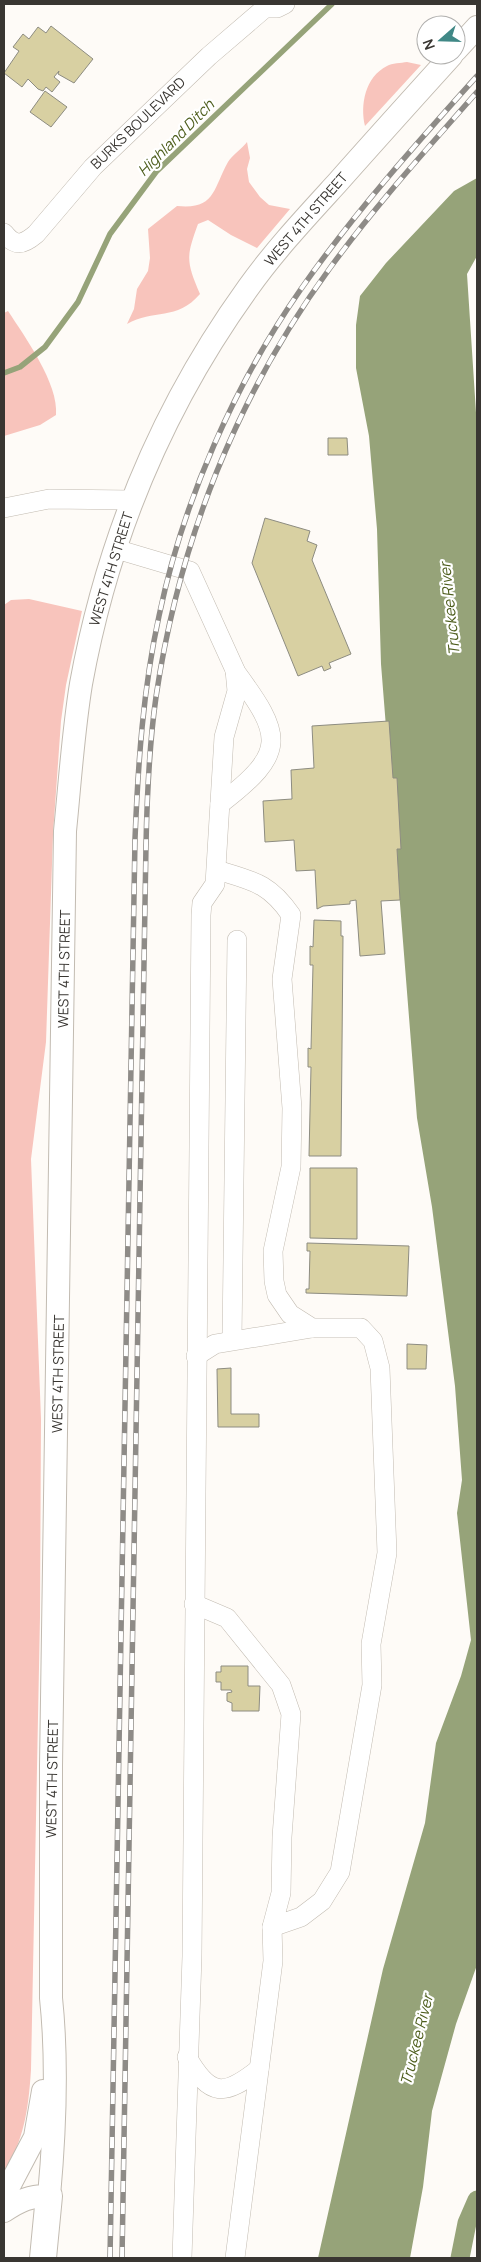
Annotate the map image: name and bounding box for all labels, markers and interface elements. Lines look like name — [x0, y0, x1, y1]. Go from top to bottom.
north arrow — [416, 15, 466, 65]
text: N — [418, 37, 439, 53]
street label: BURKS BOULEVARD — [86, 72, 189, 173]
water label: Highland Ditch — [133, 94, 219, 181]
street label: WEST 4TH STREET — [260, 167, 352, 270]
street label: WEST 4TH STREET — [84, 509, 137, 628]
water label: Truckee River — [434, 559, 465, 656]
street label: WEST 4TH STREET — [53, 909, 74, 1028]
street label: WEST 4TH STREET — [47, 1314, 68, 1433]
street label: WEST 4TH STREET — [41, 1719, 62, 1838]
water label: Truckee River — [395, 1990, 439, 2088]

